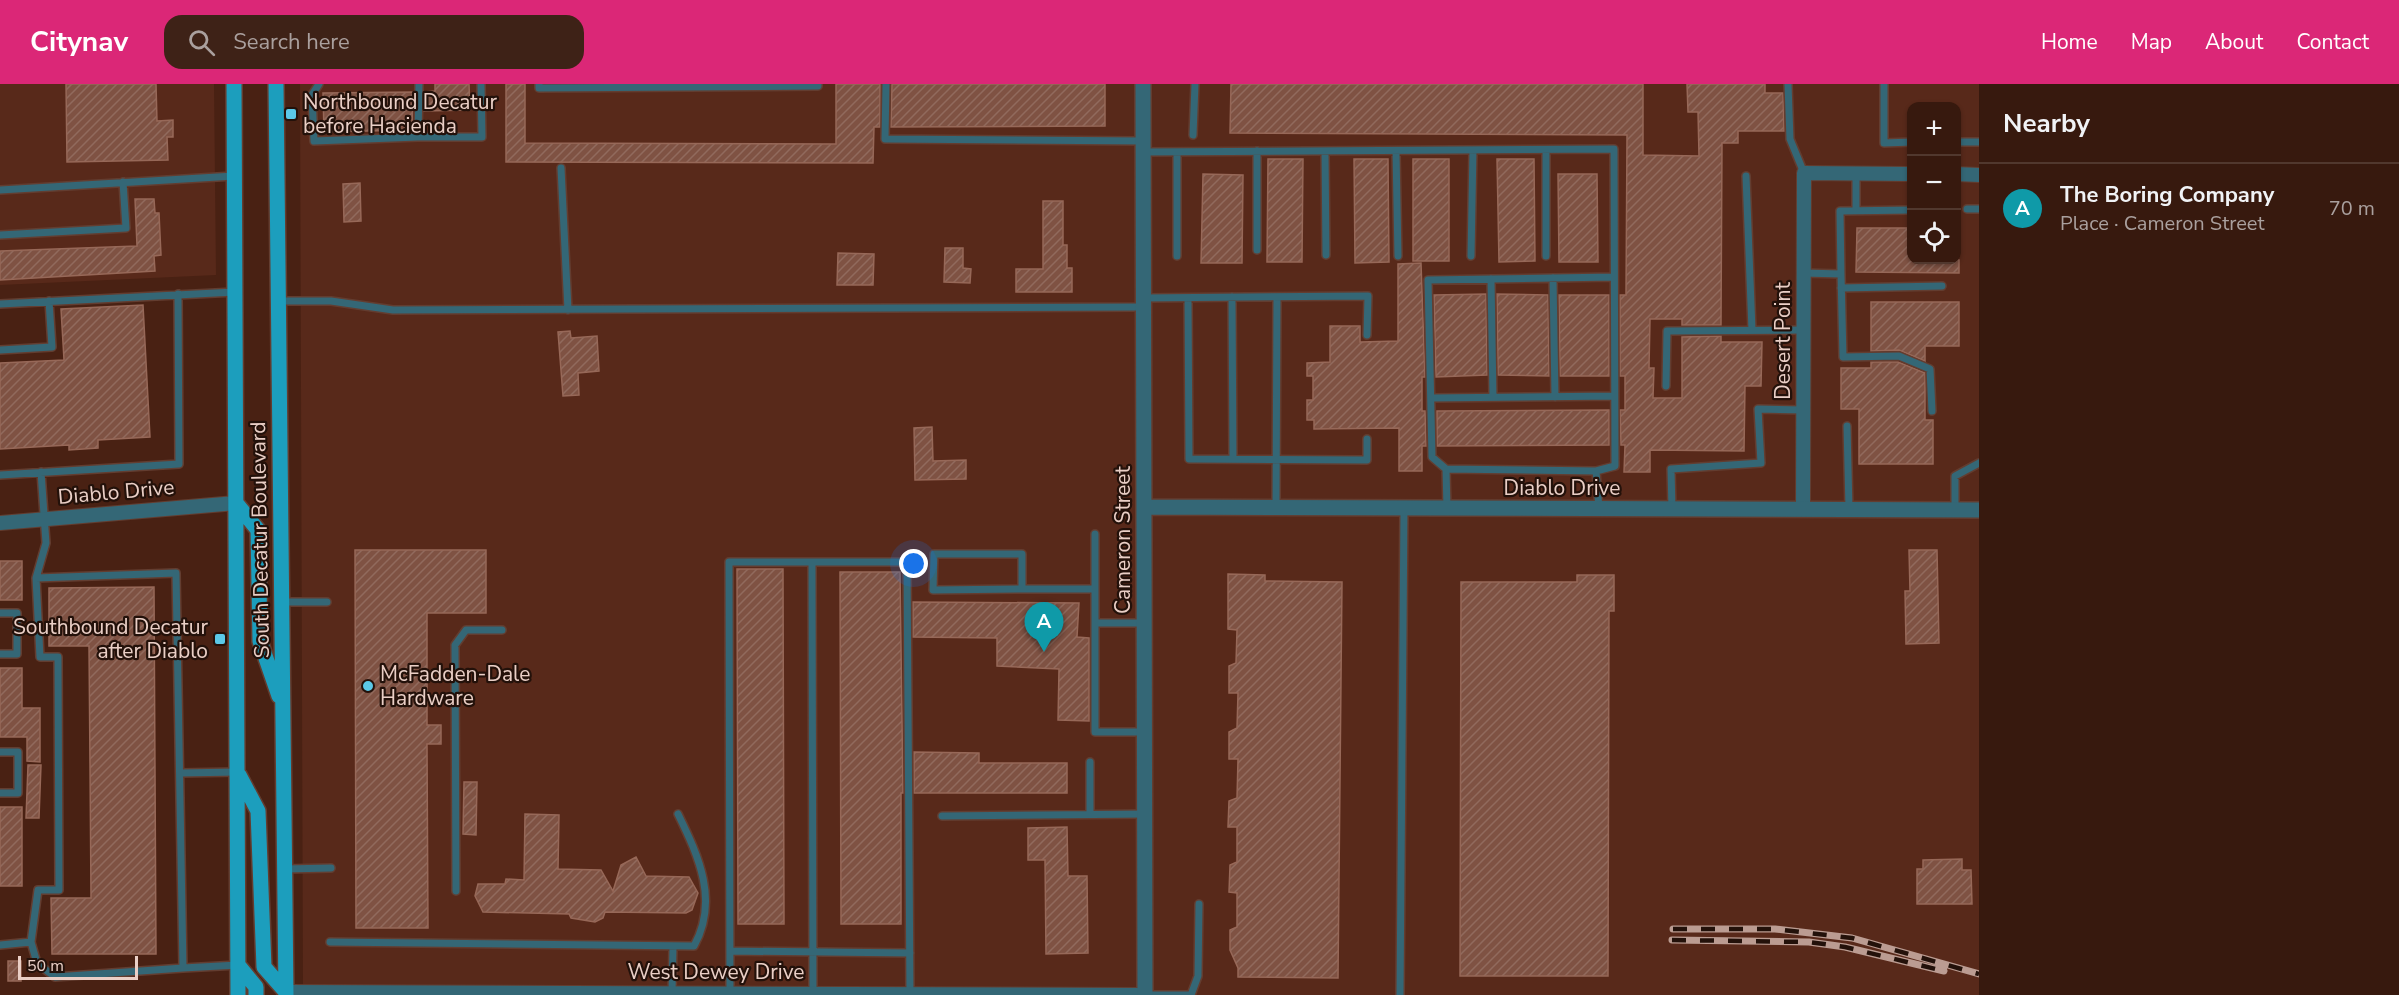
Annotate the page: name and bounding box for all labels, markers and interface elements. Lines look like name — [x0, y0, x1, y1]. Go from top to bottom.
search box — [164, 15, 584, 69]
text: Citynav — [30, 23, 128, 61]
icon: search — [185, 26, 218, 59]
text: Search here — [233, 27, 350, 57]
text: Home — [2041, 28, 2098, 56]
text: Map — [2131, 28, 2172, 56]
text: About — [2205, 28, 2263, 56]
text: Contact — [2296, 28, 2369, 56]
place label: Northbound Decatur before Hacienda — [303, 88, 497, 140]
map controls — [1907, 102, 1961, 264]
button: + — [1907, 102, 1961, 156]
text: Nearby — [2003, 106, 2090, 141]
marker: Northbound Decatur before Hacienda — [284, 107, 298, 121]
button: − — [1907, 156, 1961, 210]
text: The Boring Company — [2060, 180, 2274, 210]
text: A — [2015, 195, 2030, 222]
text: 70 m — [2329, 195, 2375, 222]
button: locate — [1907, 210, 1961, 264]
text: Place · Cameron Street — [2060, 210, 2264, 237]
street label: Desert Point — [1769, 282, 1797, 400]
street label: South Decatur Boulevard — [244, 421, 276, 659]
street label: Cameron Street — [1109, 465, 1137, 614]
street label: Diablo Drive — [57, 473, 175, 511]
street label: Diablo Drive — [1504, 474, 1620, 502]
your location — [899, 549, 928, 578]
pin: A — [1024, 602, 1064, 652]
place label: Southbound Decatur after Diablo — [13, 613, 208, 665]
marker: Southbound Decatur after Diablo — [213, 632, 227, 646]
place label: McFadden-Dale Hardware — [380, 660, 530, 712]
marker: McFadden-Dale Hardware — [361, 679, 375, 693]
scale bar — [18, 953, 138, 980]
text: 50 m — [27, 955, 64, 977]
street label: West Dewey Drive — [628, 958, 804, 986]

